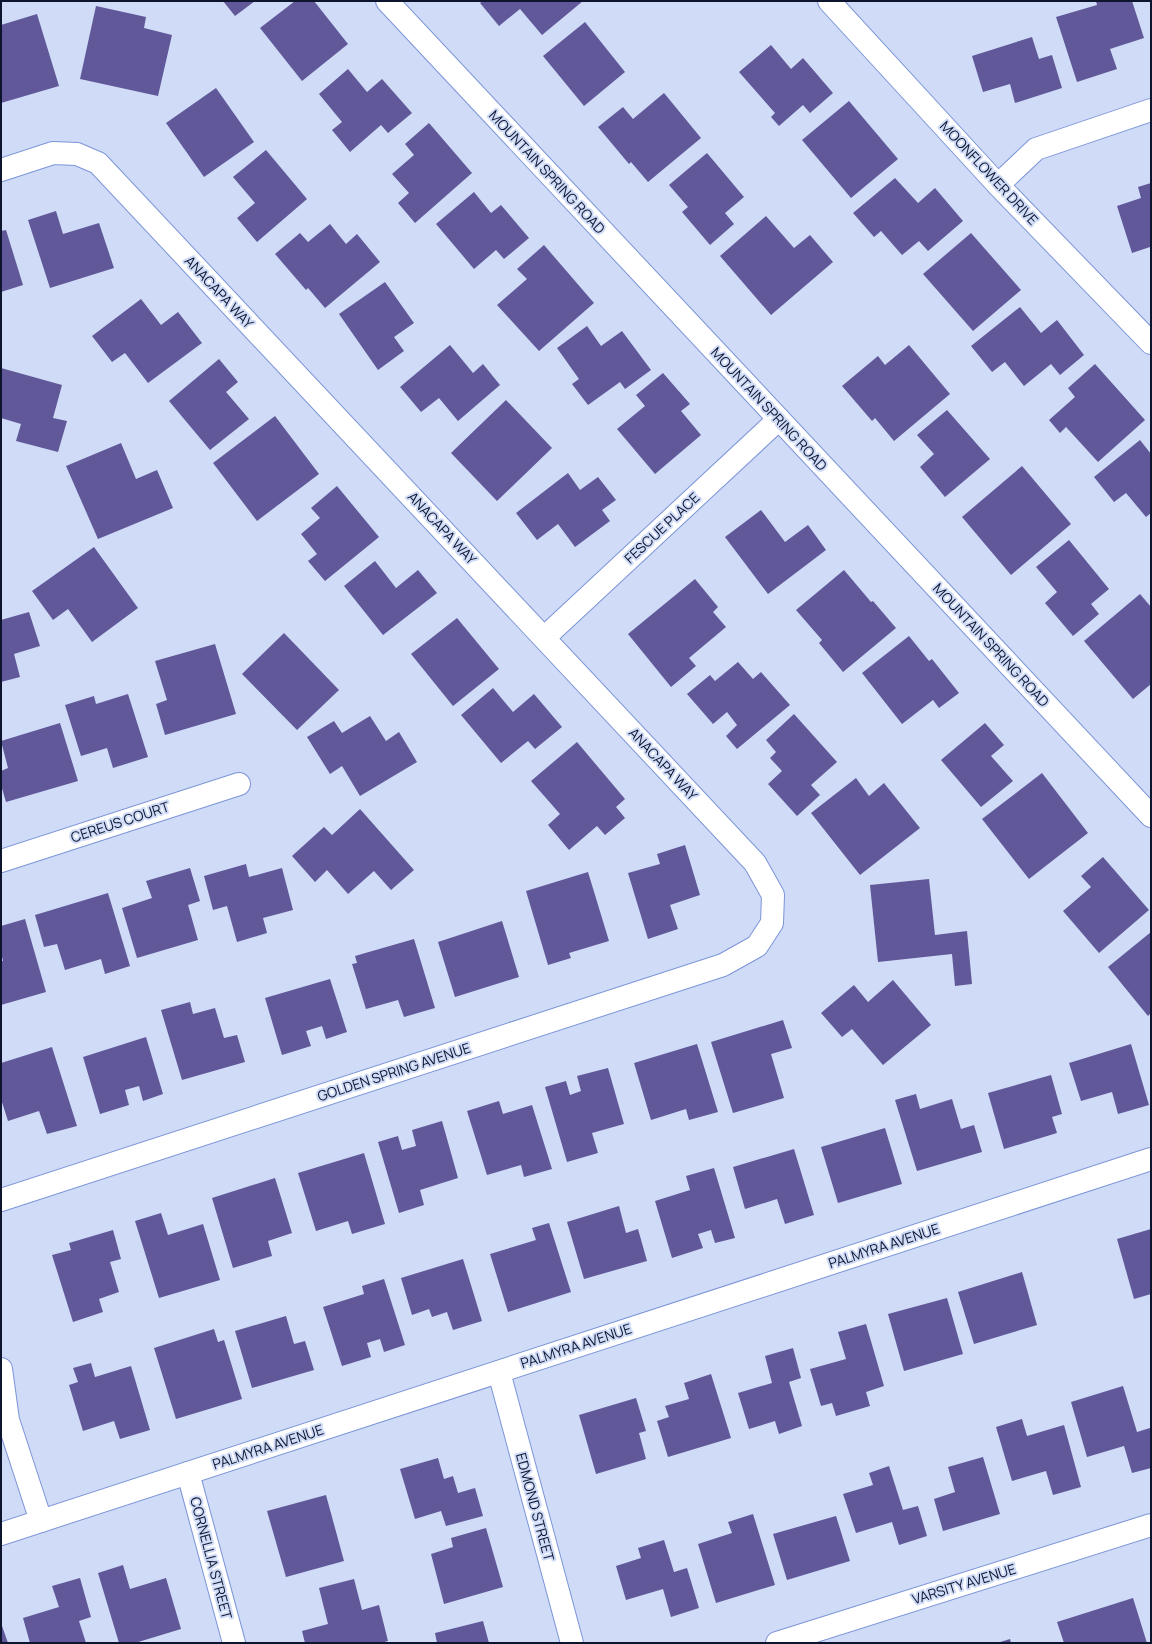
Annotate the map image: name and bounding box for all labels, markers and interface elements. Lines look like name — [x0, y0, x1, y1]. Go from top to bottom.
street label: MOUNTAIN SPRING ROAD — [485, 106, 610, 237]
street label: MOONFLOWER DRIVE — [936, 116, 1043, 229]
street label: ANACAPA WAY — [181, 251, 258, 332]
street label: MOUNTAIN SPRING ROAD — [707, 343, 832, 474]
street label: ANACAPA WAY — [404, 487, 481, 568]
street label: FESCUE PLACE — [620, 488, 703, 567]
street label: MOUNTAIN SPRING ROAD — [929, 579, 1054, 710]
street label: ANACAPA WAY — [625, 723, 702, 804]
street label: CEREUS COURT — [68, 796, 172, 846]
street label: GOLDEN SPRING AVENUE — [315, 1038, 473, 1105]
street label: PALMYRA AVENUE — [826, 1219, 942, 1272]
street label: PALMYRA AVENUE — [518, 1319, 634, 1372]
street label: PALMYRA AVENUE — [210, 1420, 326, 1473]
street label: EDMOND STREET — [512, 1451, 559, 1564]
street label: CORNELLIA STREET — [186, 1495, 237, 1622]
street label: VARSITY AVENUE — [910, 1559, 1018, 1608]

